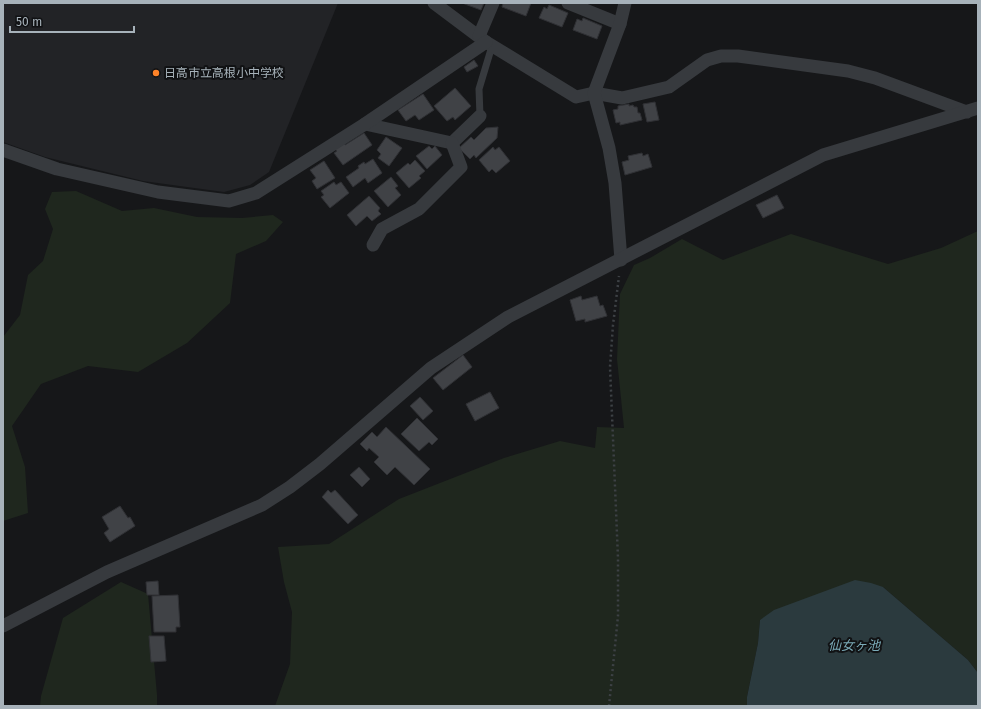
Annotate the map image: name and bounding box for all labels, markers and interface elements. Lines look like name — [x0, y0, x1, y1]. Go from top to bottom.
scale bar — [10, 8, 134, 34]
text: 50 m — [16, 15, 42, 29]
place label: 日高市立高根小中学校 — [164, 66, 284, 80]
marker: 日高市立高根小中学校 — [151, 68, 161, 78]
water label: 仙女ヶ池 — [828, 638, 882, 653]

